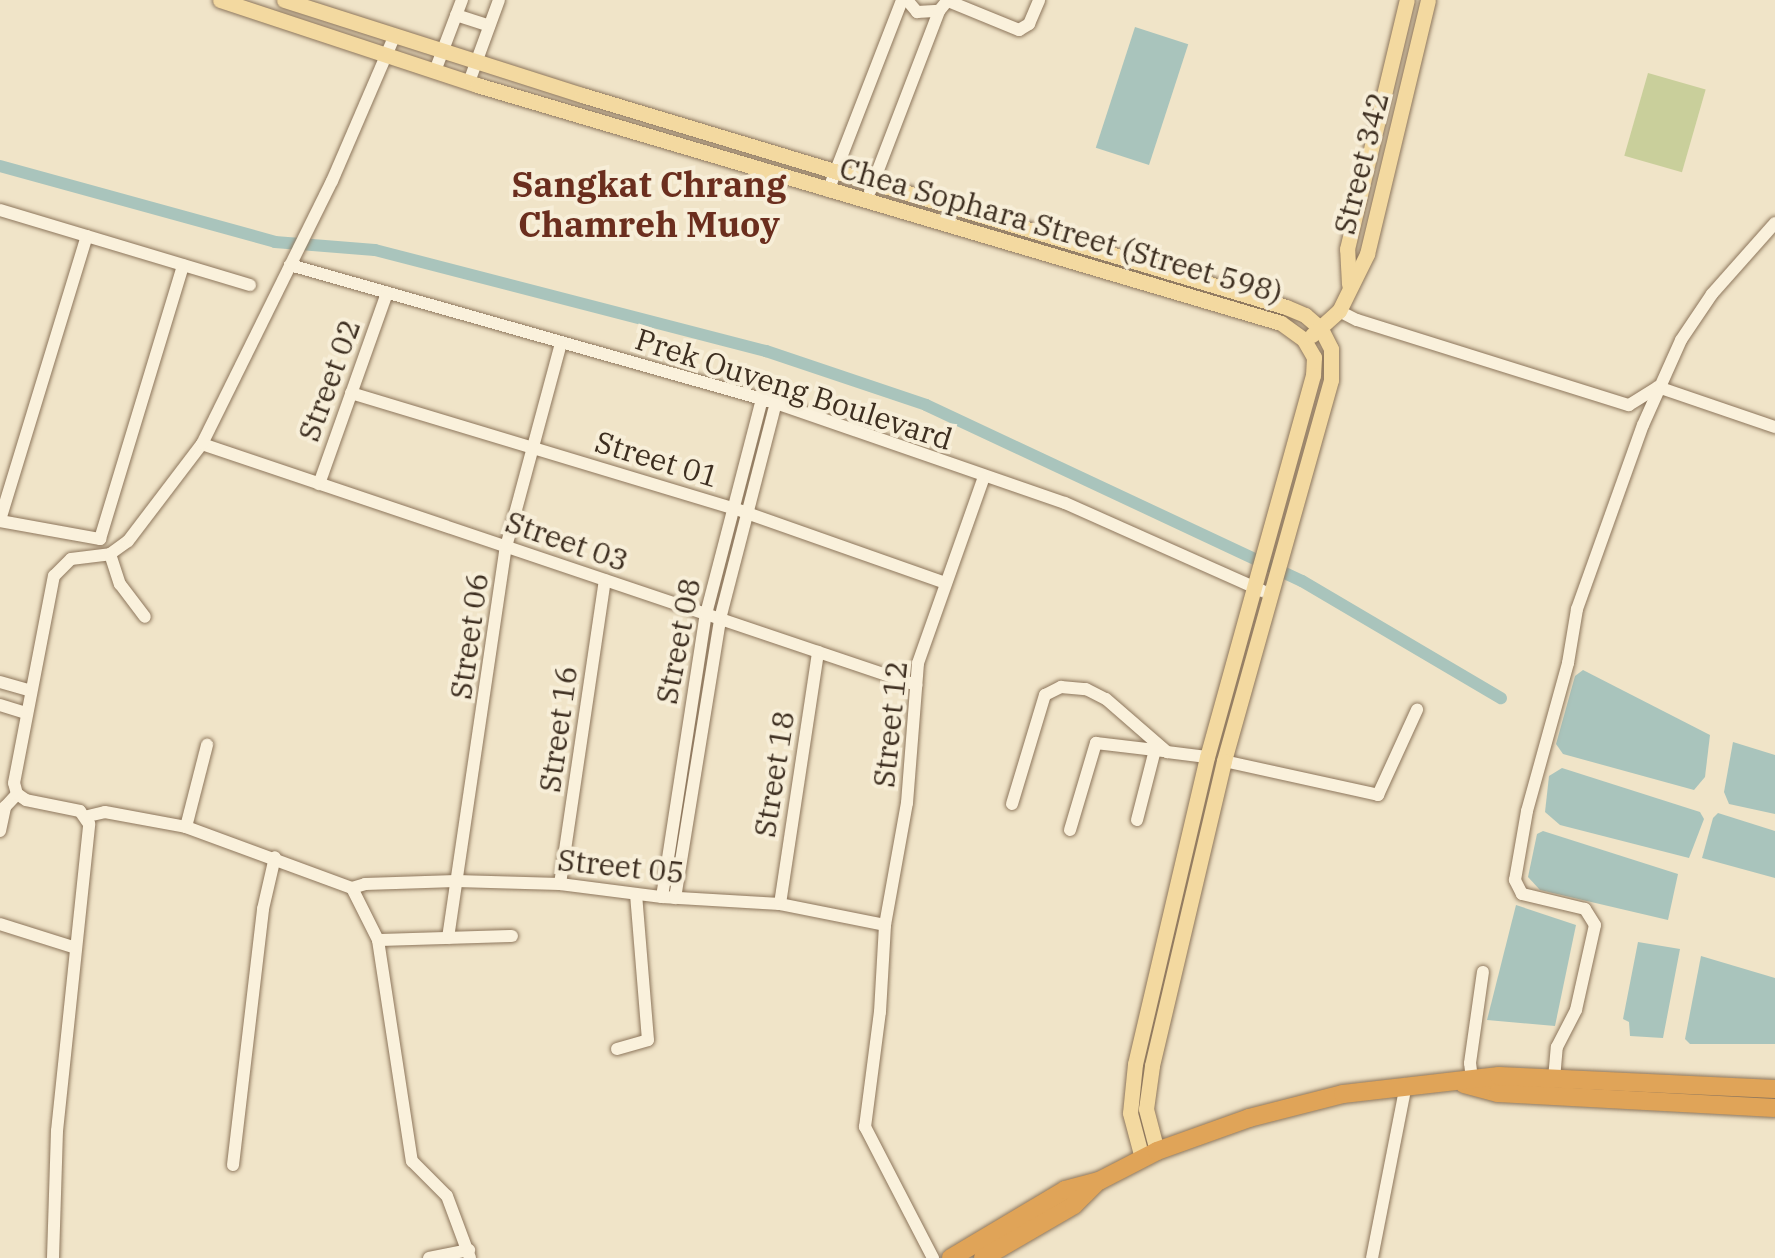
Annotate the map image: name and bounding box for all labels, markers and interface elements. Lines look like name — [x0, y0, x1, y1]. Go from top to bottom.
street label: Street 342 — [1326, 88, 1396, 238]
street label: Chea Sophara Street (Street 598) — [836, 149, 1286, 311]
district label: Sangkat Chrang Chamreh Muoy — [511, 163, 787, 245]
street label: Street 02 — [290, 314, 368, 446]
street label: Prek Ouveng Boulevard — [631, 321, 957, 457]
street label: Street 01 — [591, 423, 723, 495]
street label: Street 03 — [501, 503, 633, 579]
street label: Street 06 — [442, 570, 496, 702]
street label: Street 08 — [648, 575, 708, 707]
street label: Street 12 — [865, 659, 915, 789]
street label: Street 16 — [531, 663, 585, 795]
street label: Street 18 — [746, 708, 802, 840]
street label: Street 05 — [556, 841, 686, 891]

